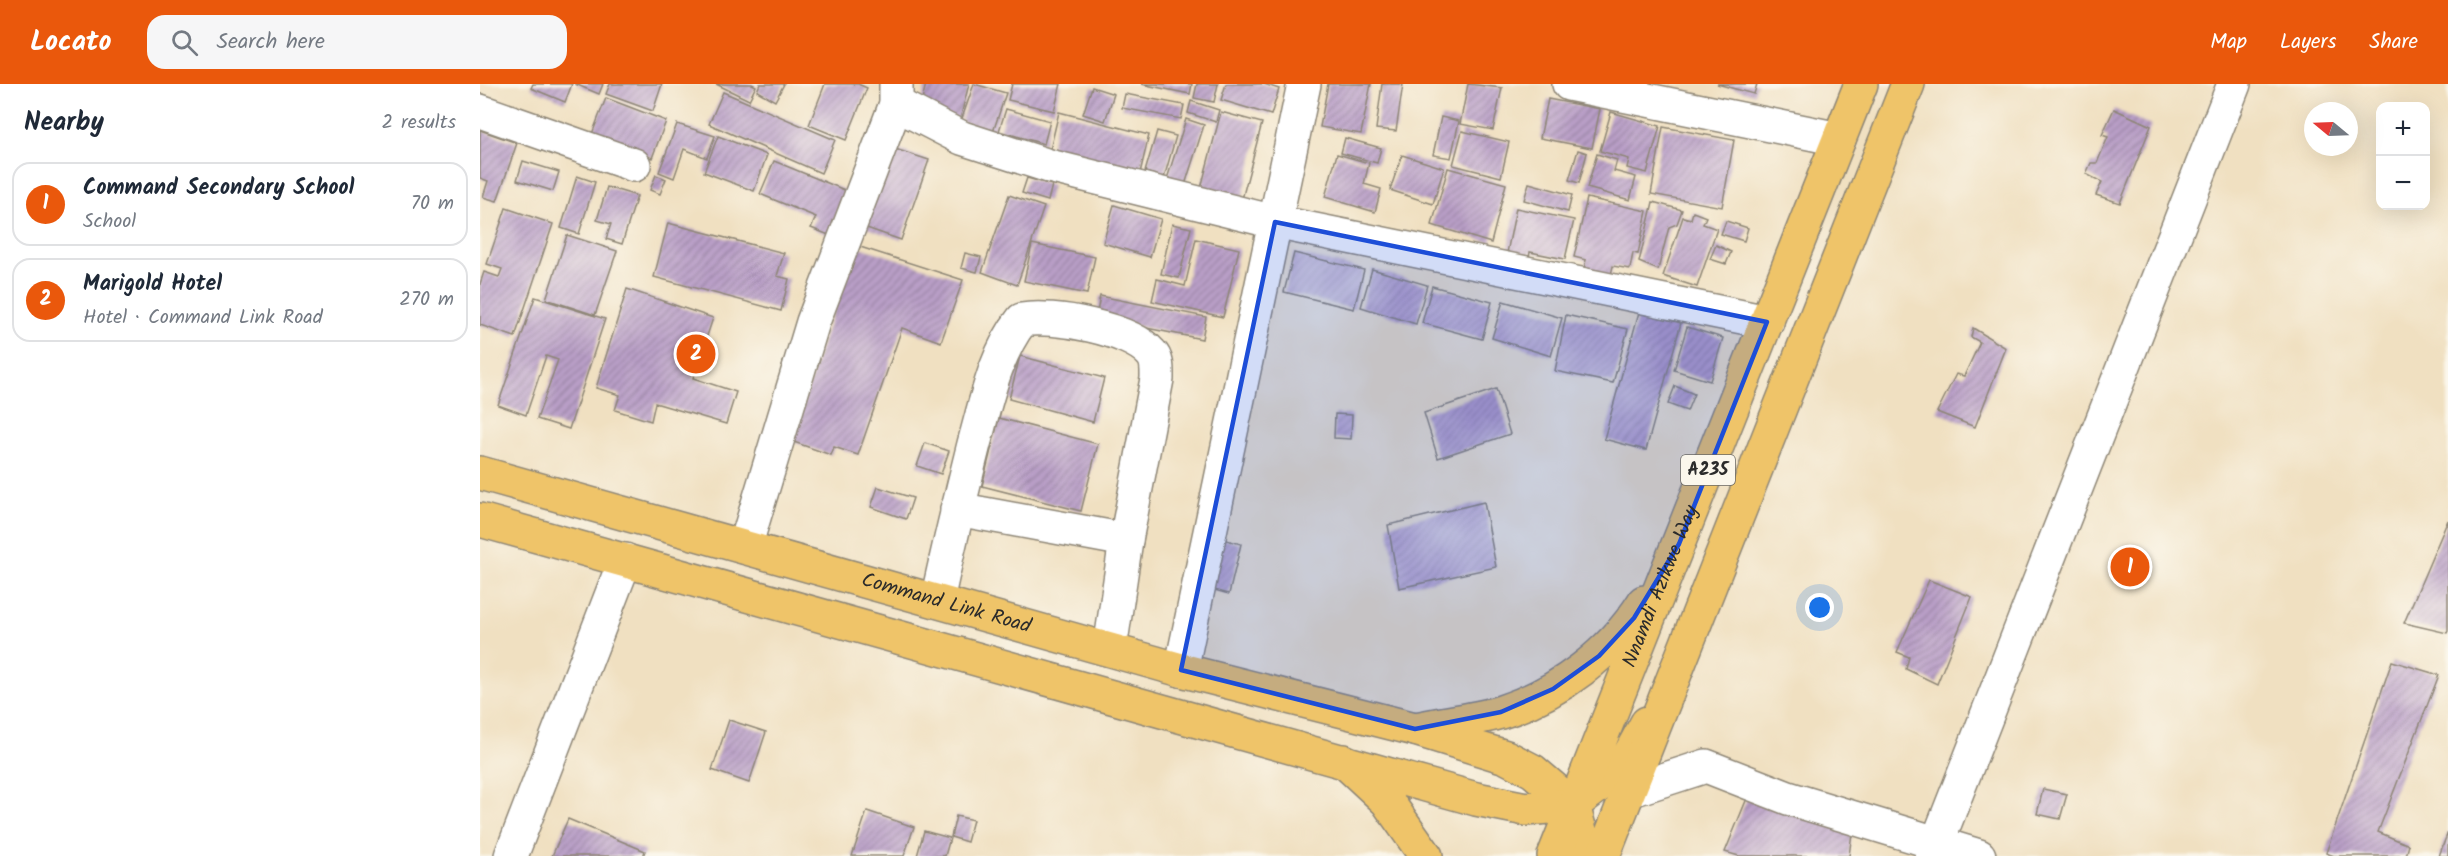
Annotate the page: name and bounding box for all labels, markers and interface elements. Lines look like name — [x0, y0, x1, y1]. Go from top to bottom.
search box — [147, 15, 567, 69]
text: Locato — [30, 20, 111, 65]
text: Search here — [216, 25, 325, 60]
icon: search — [168, 26, 201, 59]
text: Map — [2210, 26, 2247, 59]
text: Layers — [2280, 26, 2336, 59]
text: Share — [2369, 26, 2418, 59]
text: Nearby — [24, 102, 104, 144]
north arrow — [2304, 102, 2358, 156]
map controls — [2376, 102, 2430, 210]
button: + — [2376, 102, 2430, 156]
text: 2 results — [381, 107, 456, 139]
button: − — [2376, 156, 2430, 210]
text: Command Secondary School — [83, 171, 354, 206]
text: 1 — [42, 188, 49, 220]
text: 70 m — [411, 188, 454, 220]
text: School — [83, 206, 136, 238]
text: Marigold Hotel — [83, 267, 222, 302]
text: 2 — [40, 284, 51, 316]
text: 270 m — [399, 284, 454, 316]
text: Hotel · Command Link Road — [83, 302, 323, 334]
pin: 2 — [676, 332, 716, 376]
road number: A235 — [1681, 455, 1735, 485]
street label: Nnamdi Azikwe Way — [1614, 500, 1708, 673]
pin: 1 — [2110, 544, 2150, 590]
street label: Command Link Road — [857, 565, 1035, 643]
your location — [1805, 593, 1834, 622]

